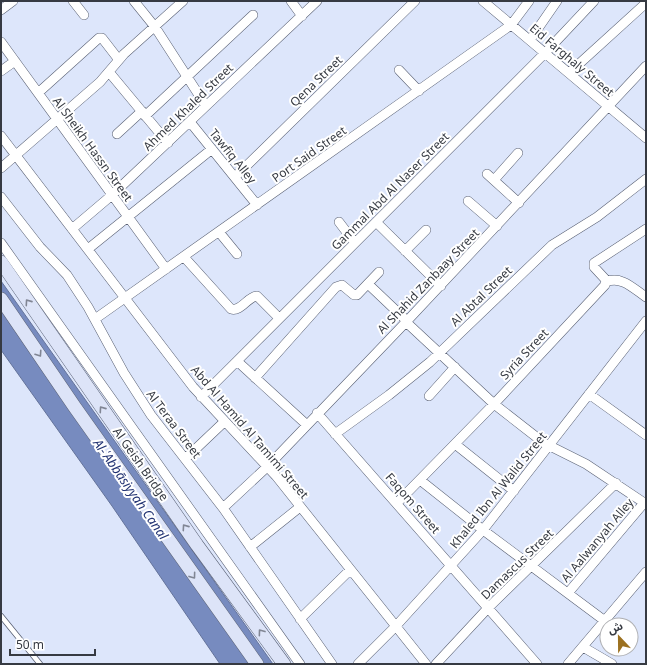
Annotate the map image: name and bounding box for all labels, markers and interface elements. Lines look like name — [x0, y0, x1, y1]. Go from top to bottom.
street label: Eid Farghaly Street — [526, 20, 618, 101]
street label: Qena Street — [286, 51, 346, 110]
street label: Ahmed Khaled Street — [139, 59, 237, 154]
street label: Al Sheikh Hassn Street — [49, 93, 137, 205]
street label: Port Said Street — [268, 122, 350, 186]
street label: Tawfiq Alley — [206, 125, 261, 188]
street label: Gammal Abd Al Naser Street — [327, 128, 453, 254]
street label: Al Shahid Zanbaay Street — [373, 224, 483, 337]
street label: Al Abtal Street — [446, 262, 516, 330]
one-way arrow — [25, 299, 33, 306]
street label: Syria Street — [496, 324, 553, 383]
one-way arrow — [34, 350, 42, 357]
street label: Abd Al Hamid Al Tamimi Street — [187, 362, 313, 503]
street label: Al Teraa Street — [143, 386, 206, 462]
one-way arrow — [99, 406, 107, 413]
street label: Al Geish Bridge — [109, 424, 173, 504]
street label: Khaled Ibn Al Walid Street — [446, 428, 551, 552]
water label: Al-ʿAbbāsiyyah Canal — [89, 434, 173, 544]
street label: Faqom Street — [382, 469, 445, 538]
street label: Al Aalwanyah Alley — [557, 494, 638, 586]
one-way arrow — [182, 524, 190, 531]
street label: Damascus Street — [477, 525, 557, 603]
one-way arrow — [188, 571, 195, 578]
north arrow — [599, 617, 639, 657]
text: ش — [605, 617, 625, 637]
one-way arrow — [259, 630, 266, 637]
scale bar — [10, 631, 95, 657]
text: 50 m — [16, 636, 44, 653]

